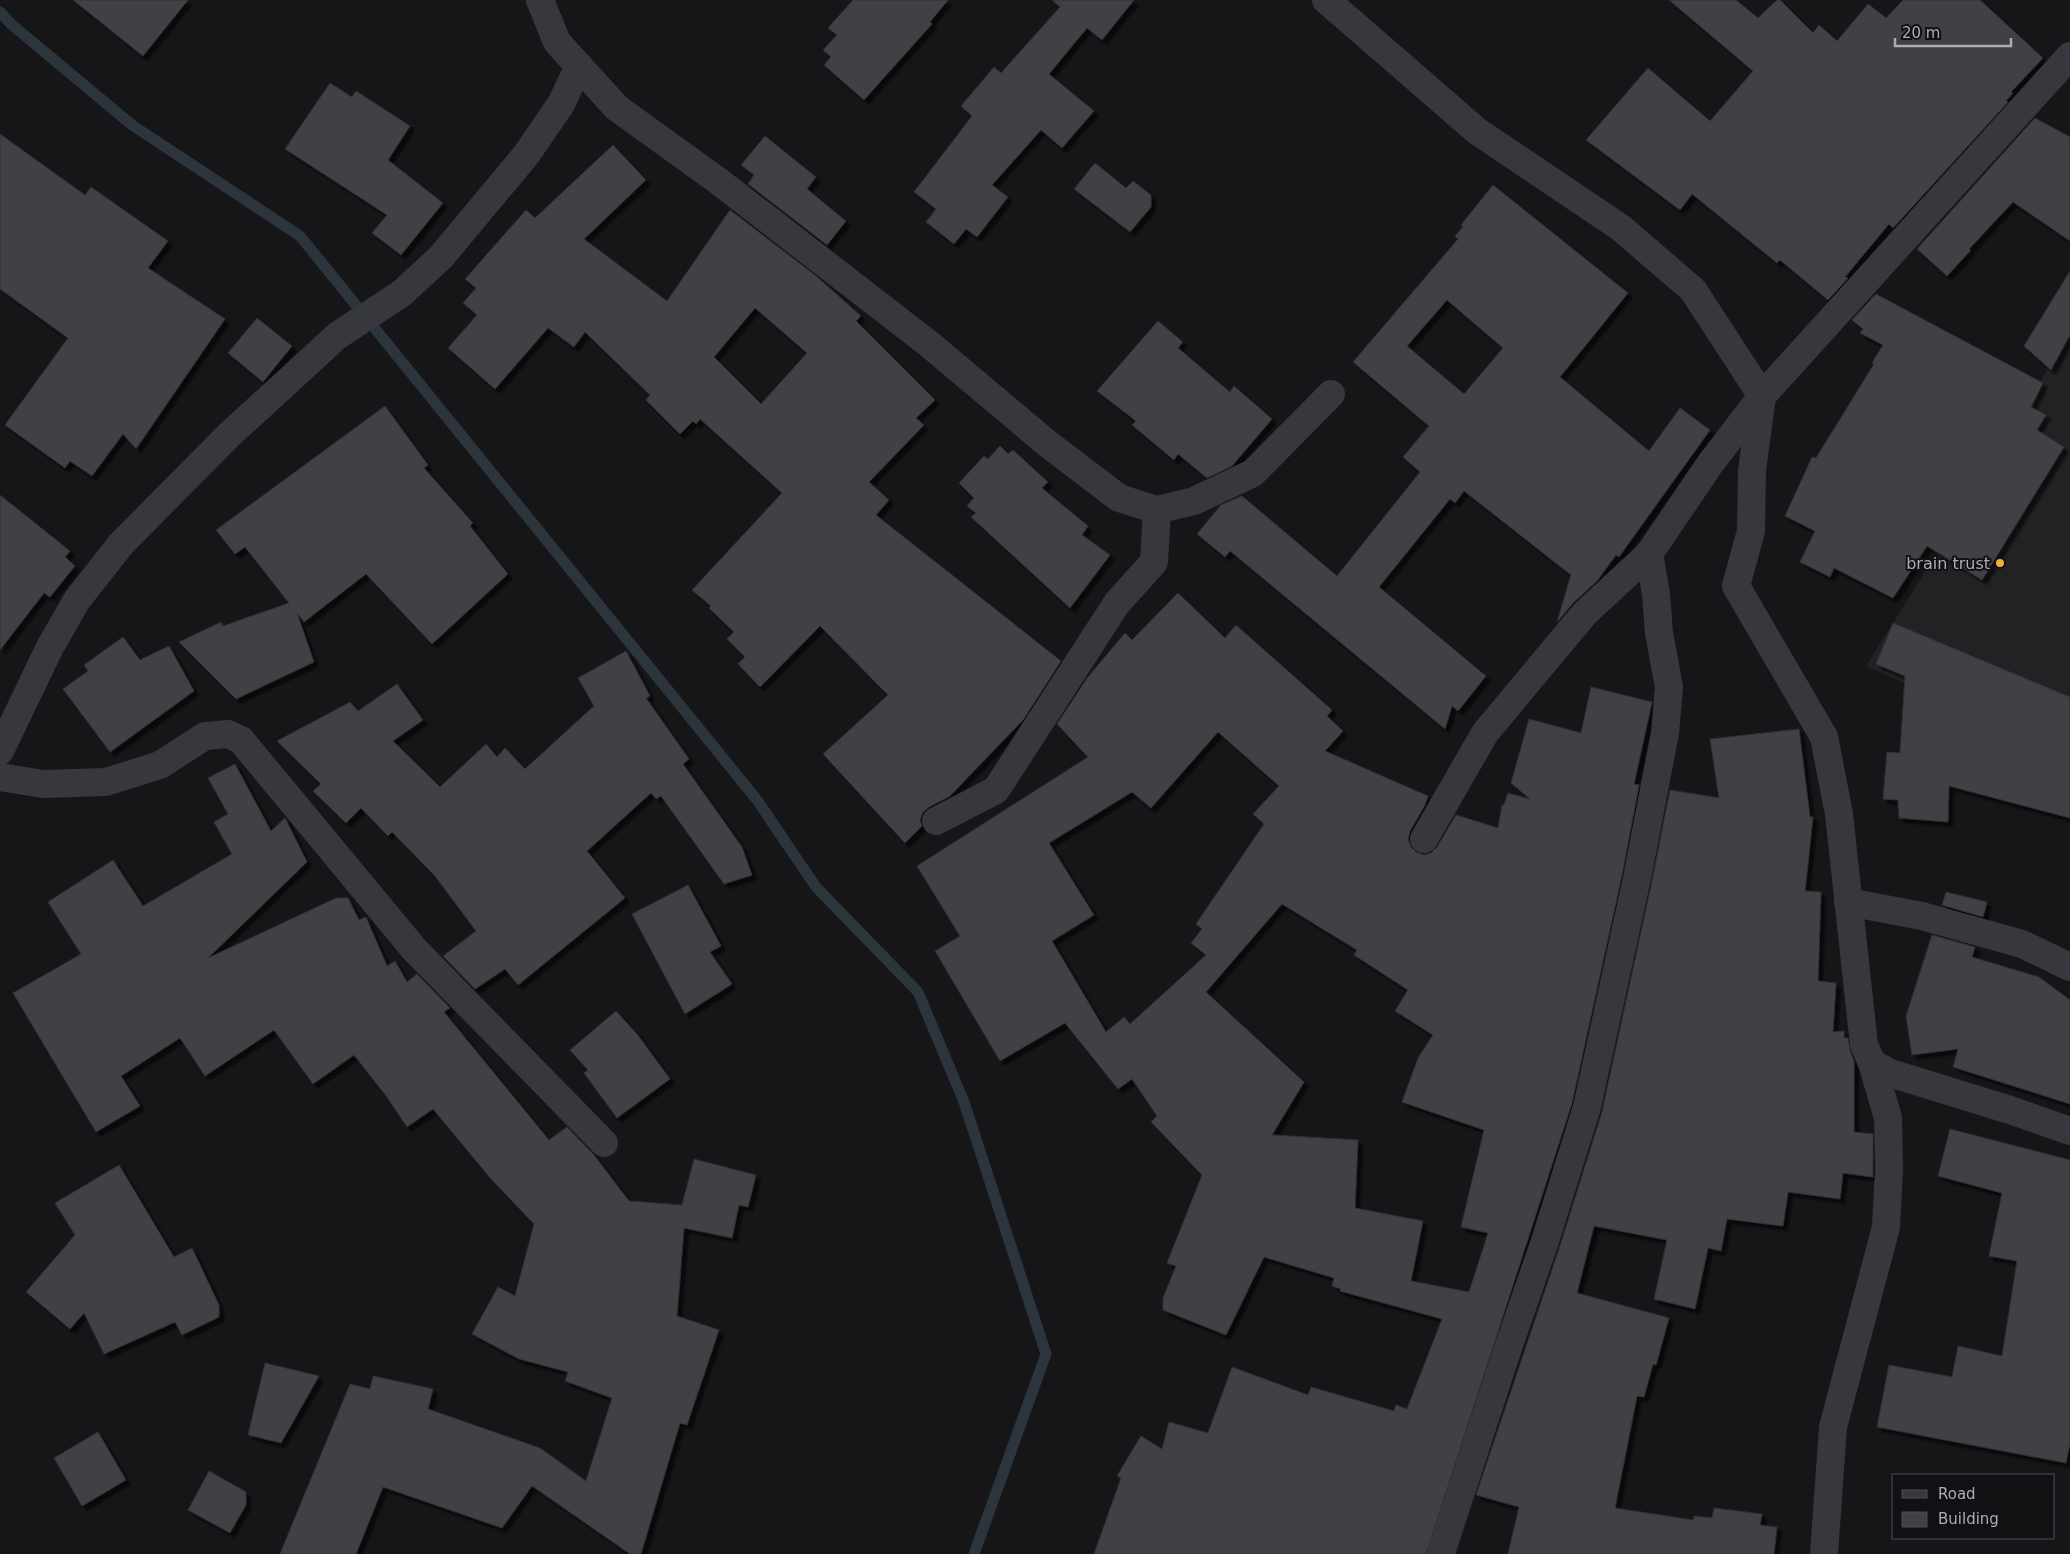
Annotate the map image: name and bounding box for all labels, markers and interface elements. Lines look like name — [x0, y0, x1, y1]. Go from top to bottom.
scale bar — [1895, 15, 2011, 47]
text: 20 m — [1902, 24, 1940, 42]
place label: brain trust — [1906, 554, 1990, 573]
marker: brain trust — [1994, 557, 2006, 569]
legend — [1892, 1474, 2055, 1539]
text: Road — [1938, 1485, 1976, 1503]
text: Building — [1938, 1510, 1999, 1528]

